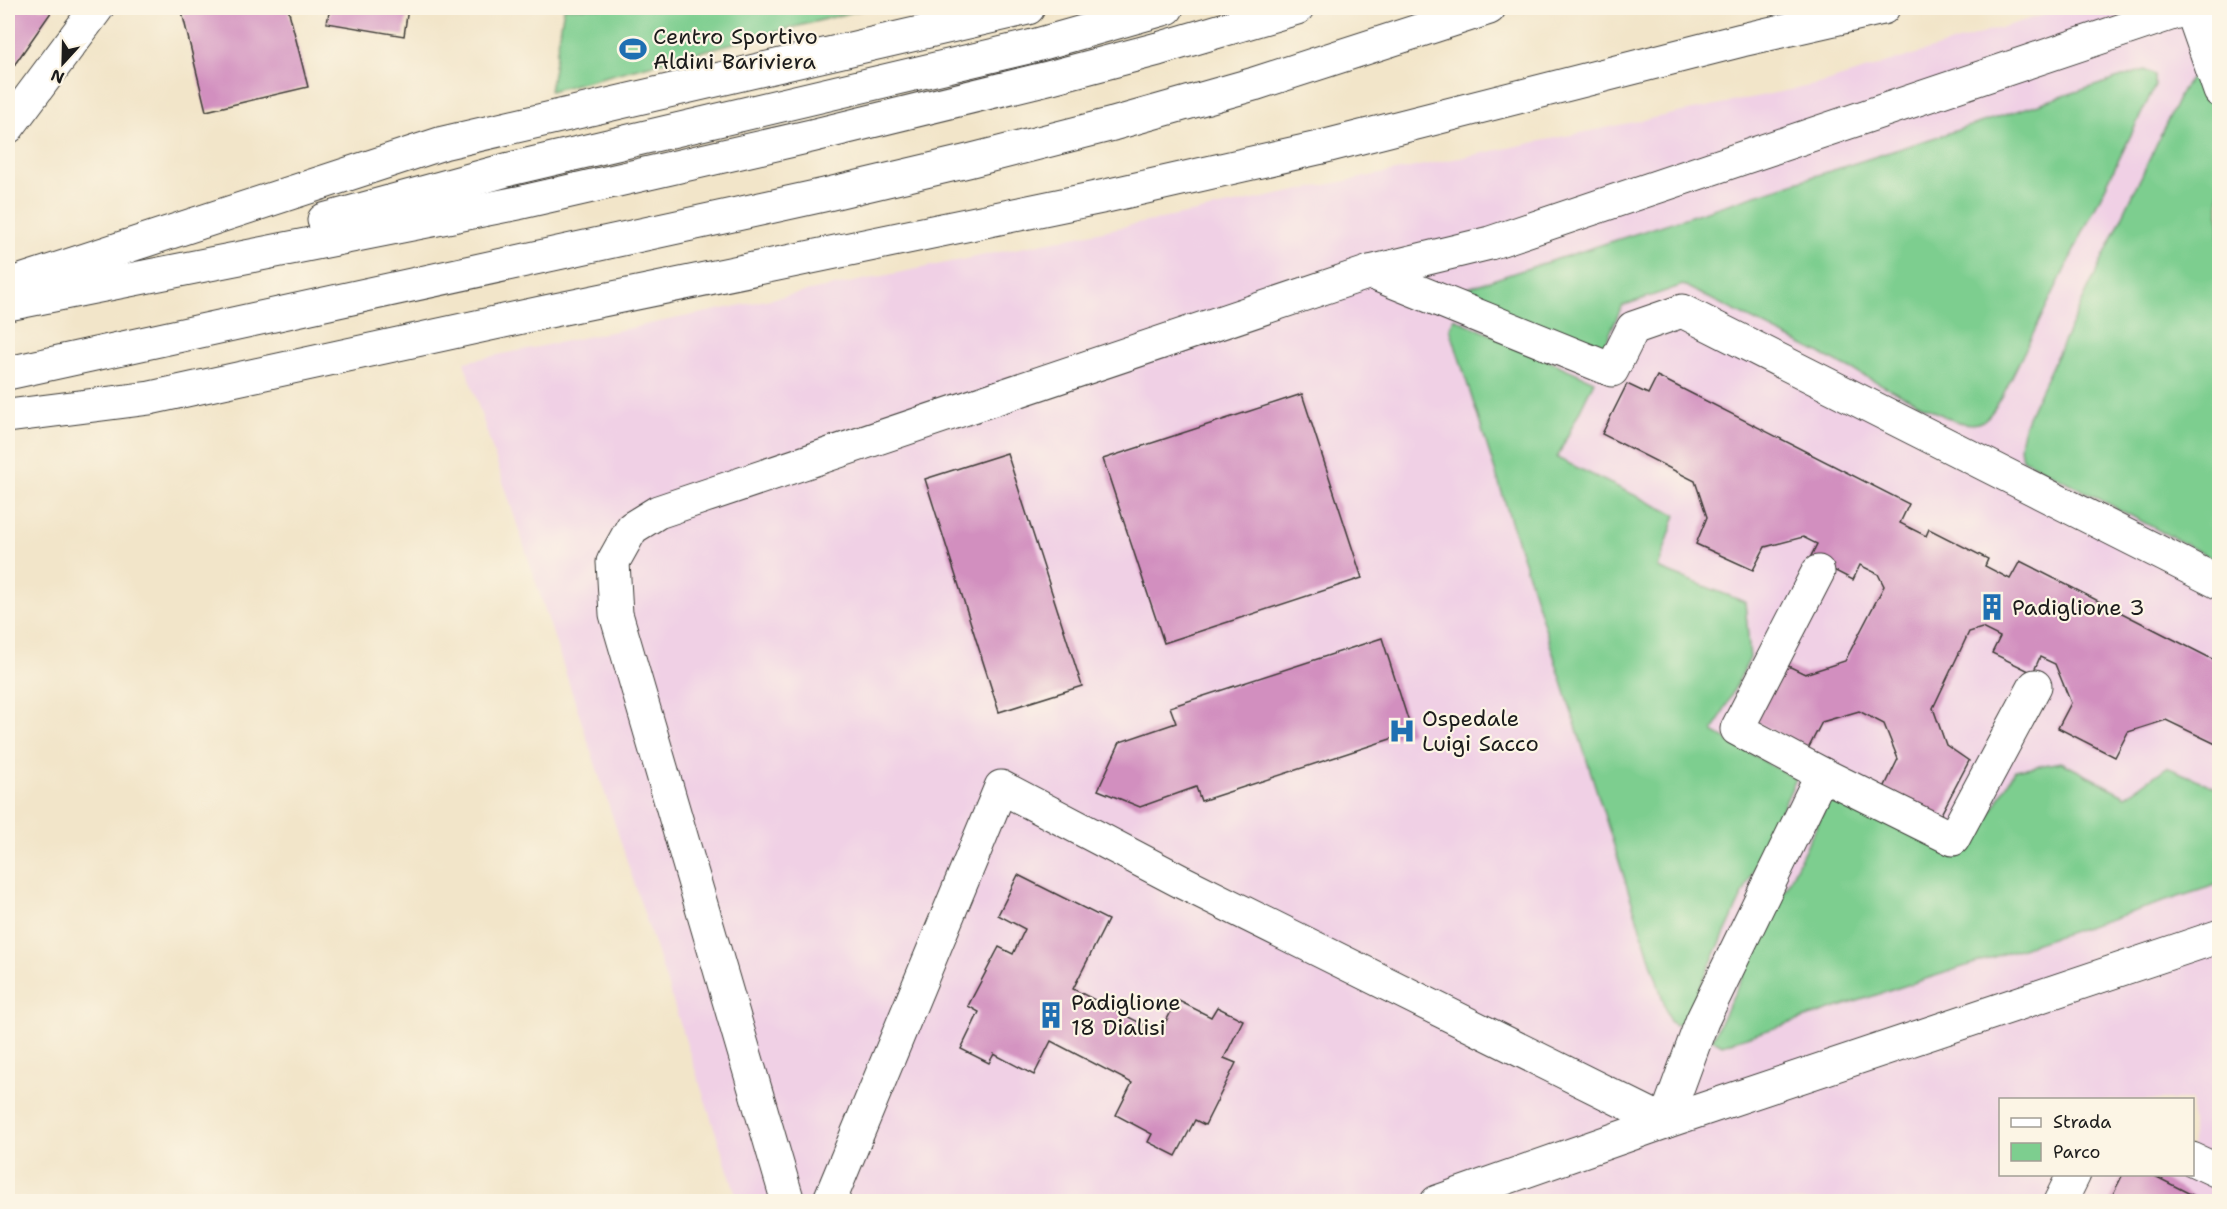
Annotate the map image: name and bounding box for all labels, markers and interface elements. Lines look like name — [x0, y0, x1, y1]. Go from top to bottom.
place label: Centro Sportivo Aldini Bariviera — [653, 22, 818, 76]
north arrow — [33, 33, 93, 93]
sports icon: Centro Sportivo Aldini Bariviera — [618, 34, 648, 64]
text: N — [48, 64, 67, 89]
building icon: Padiglione 3 — [1977, 592, 2007, 622]
place label: Padiglione 3 — [2012, 593, 2145, 622]
place label: Ospedale Luigi Sacco — [1422, 704, 1539, 758]
hospital icon: Ospedale Luigi Sacco — [1387, 716, 1417, 746]
place label: Padiglione 18 Dialisi — [1071, 988, 1181, 1042]
building icon: Padiglione 18 Dialisi — [1036, 1000, 1066, 1030]
legend — [1999, 1098, 2194, 1176]
text: Strada — [2053, 1110, 2112, 1134]
text: Parco — [2053, 1140, 2101, 1164]

